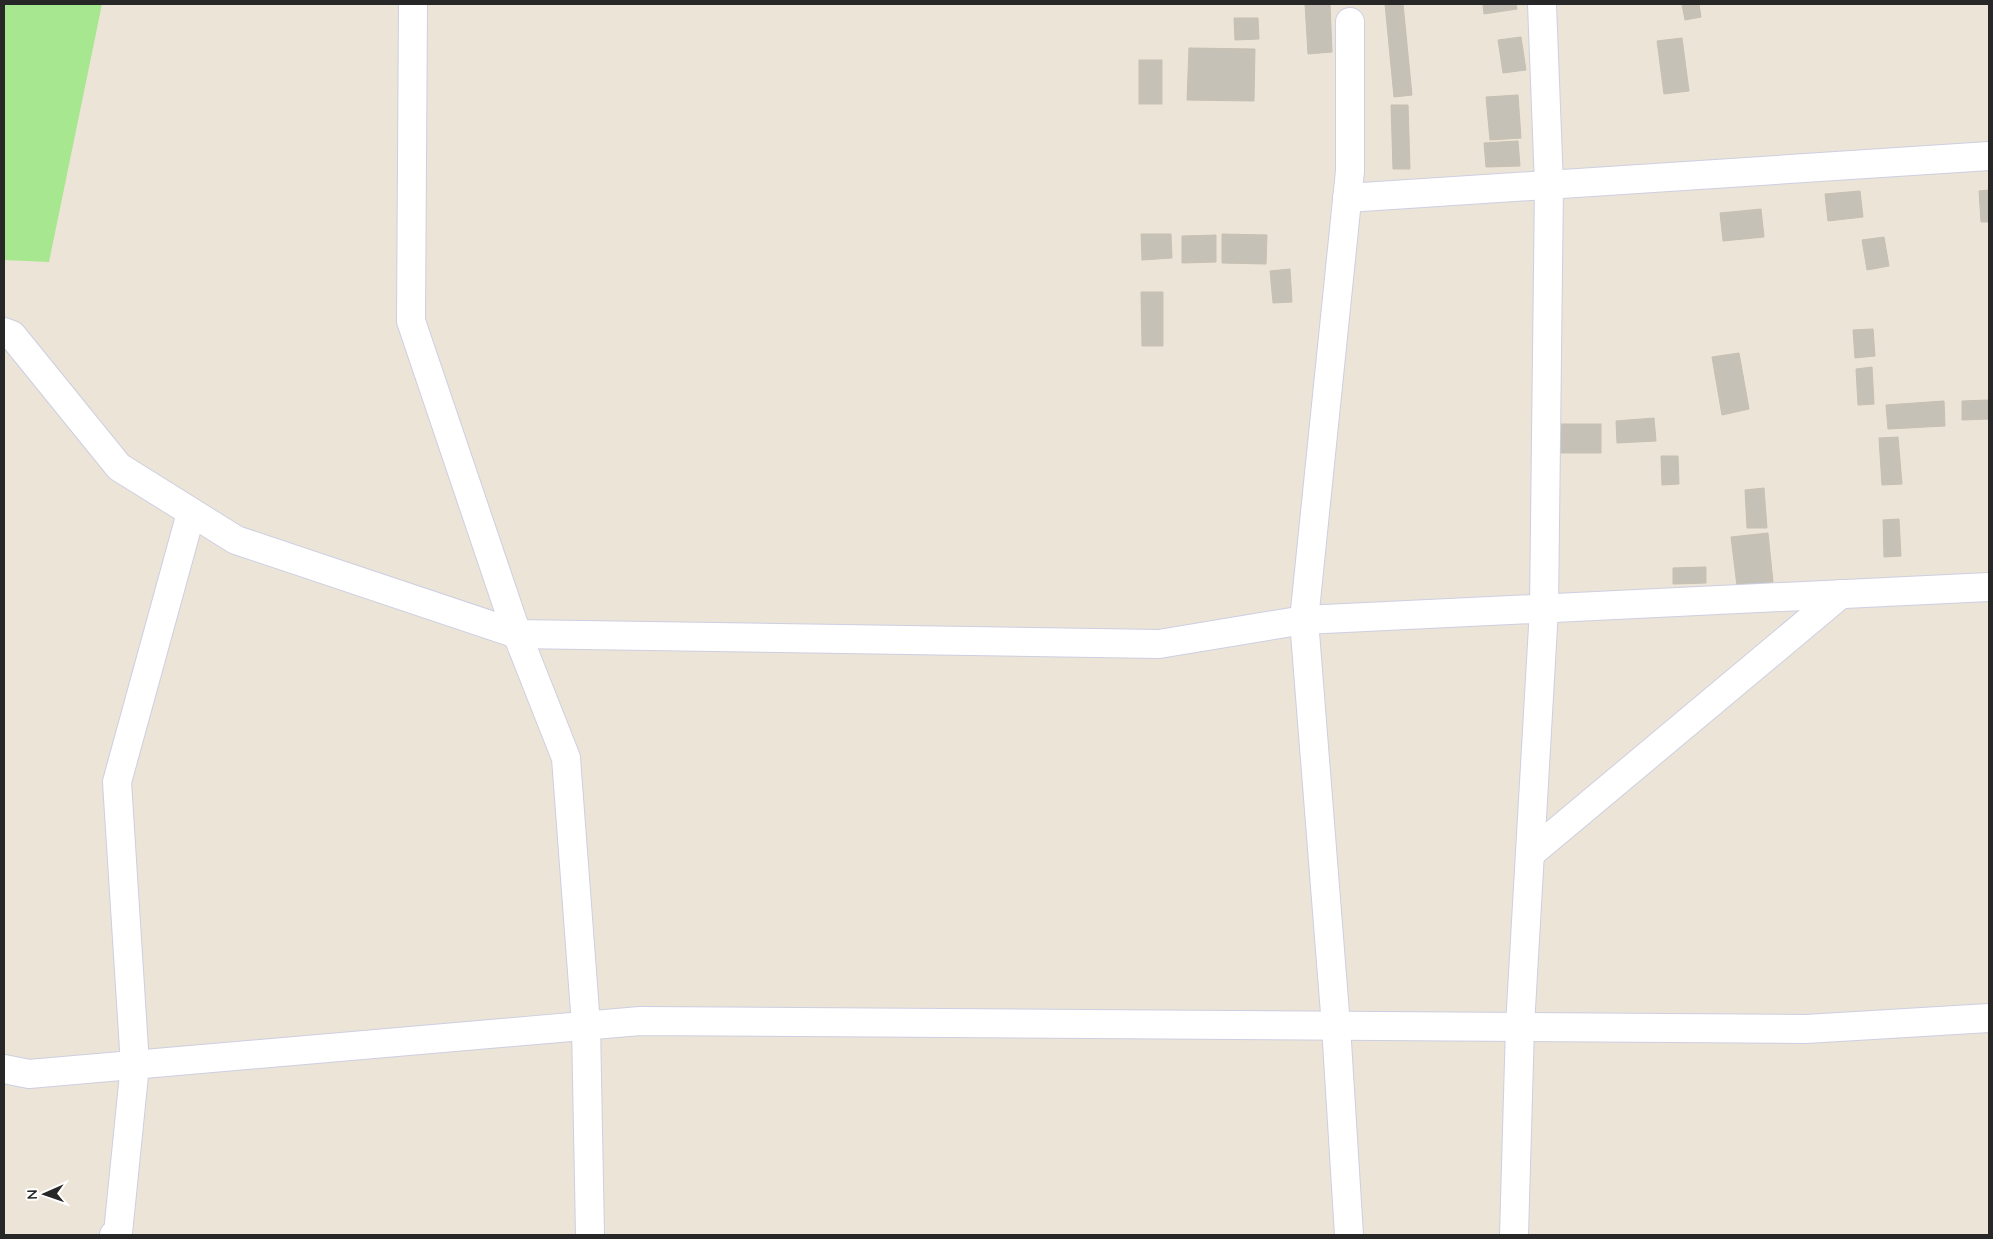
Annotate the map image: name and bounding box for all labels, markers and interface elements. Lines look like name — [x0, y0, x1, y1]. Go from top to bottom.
north arrow — [20, 1169, 70, 1219]
text: N — [23, 1189, 41, 1200]

